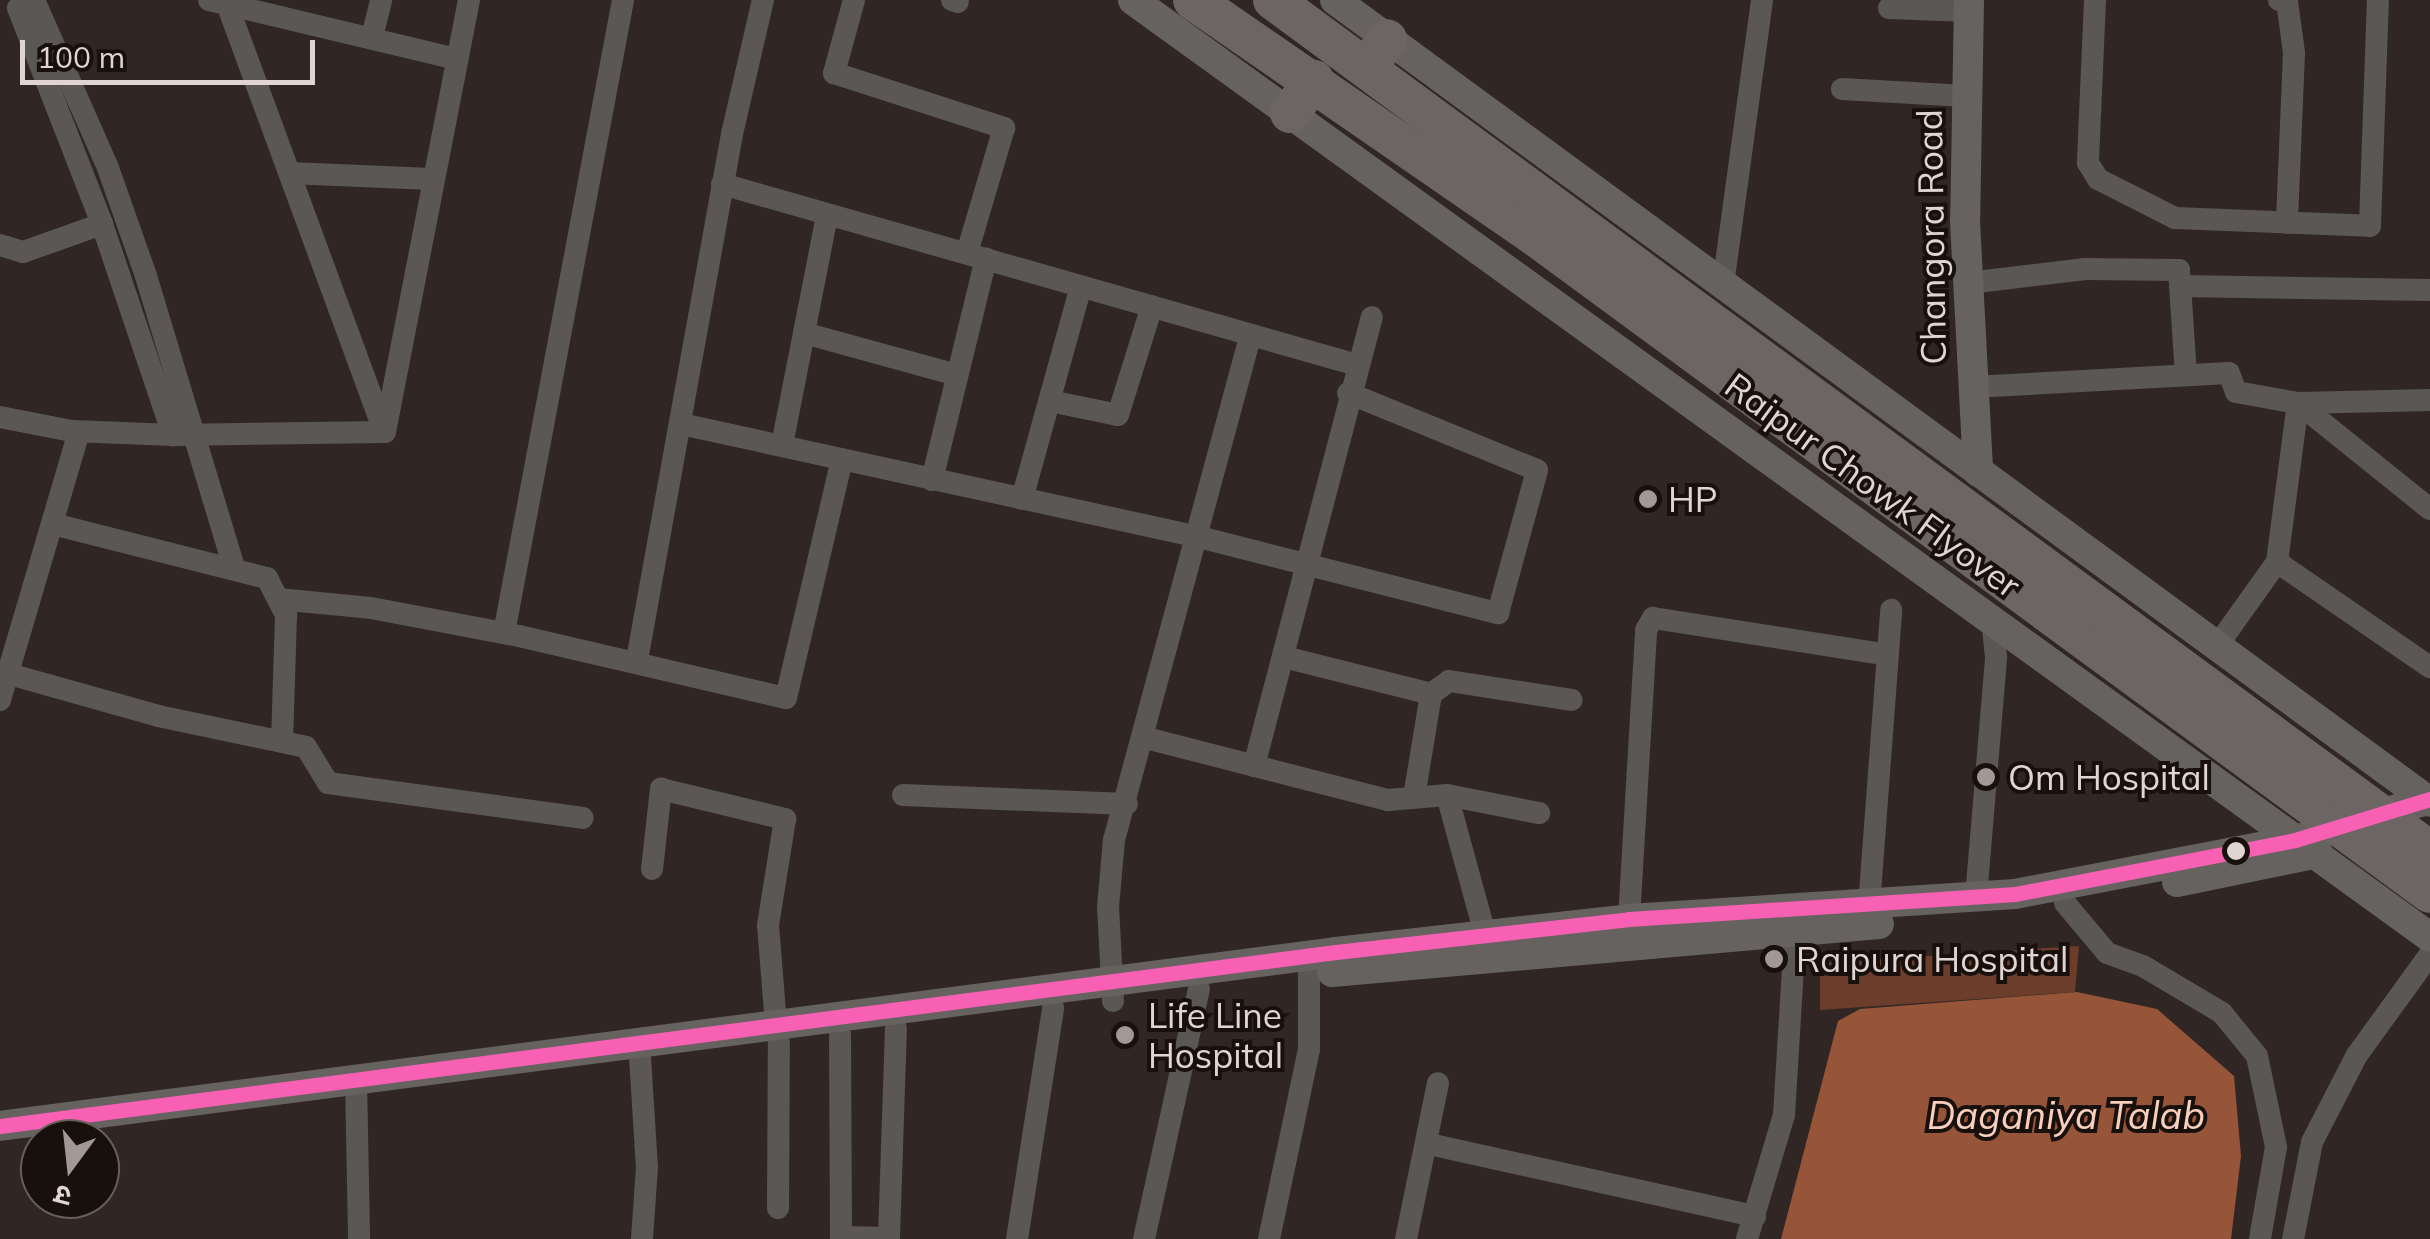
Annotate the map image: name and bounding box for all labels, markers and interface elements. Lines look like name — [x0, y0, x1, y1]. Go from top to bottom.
scale bar — [25, 20, 320, 82]
text: 100 m — [37, 38, 125, 76]
street label: Changora Road — [1908, 109, 1954, 365]
street label: Raipur Chowk Flyover — [1717, 364, 2029, 606]
place label: HP — [1668, 478, 1718, 520]
marker: HP — [1637, 488, 1659, 510]
place label: Om Hospital — [2008, 756, 2210, 798]
marker: Om Hospital — [1973, 764, 1999, 790]
unlabelled marker — [2226, 841, 2246, 861]
place label: Raipura Hospital — [1796, 938, 2068, 980]
marker: Raipura Hospital — [1761, 946, 1787, 972]
place label: Life Line Hospital — [1148, 994, 1283, 1076]
marker: Life Line Hospital — [1112, 1022, 1138, 1048]
water label: Daganiya Talab — [1927, 1093, 2205, 1139]
north arrow — [20, 1119, 120, 1219]
text: उ — [50, 1178, 75, 1216]

